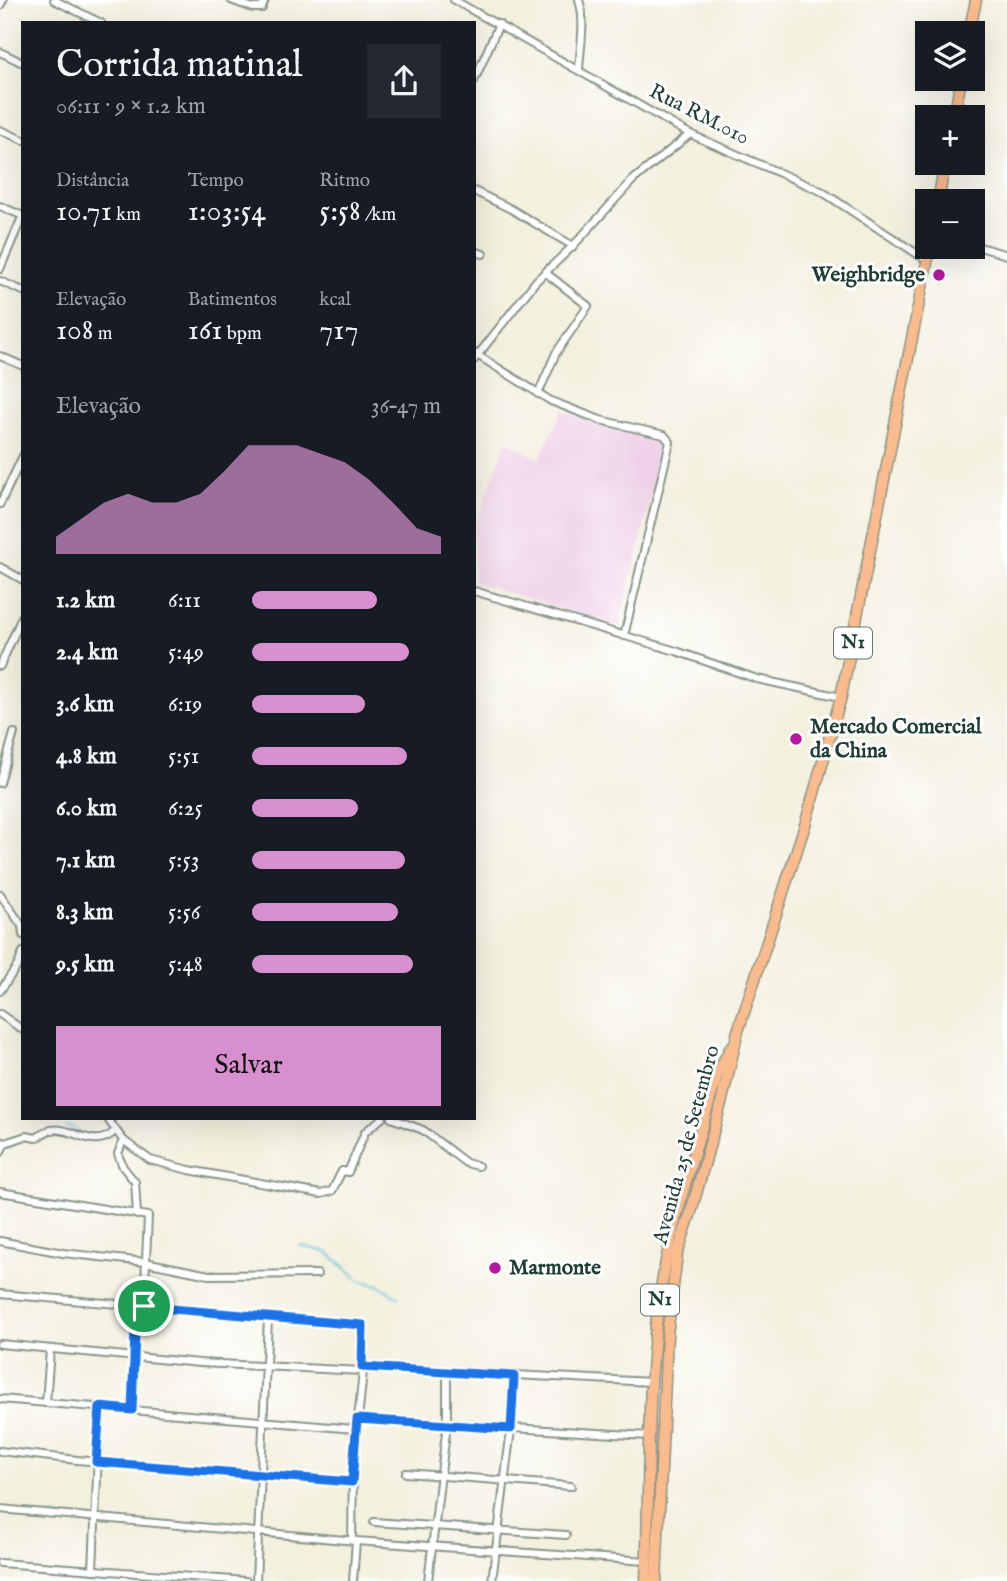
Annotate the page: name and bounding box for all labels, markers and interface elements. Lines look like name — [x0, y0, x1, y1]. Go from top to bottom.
map controls — [915, 21, 985, 259]
button: layers — [915, 21, 985, 91]
text: Corrida matinal — [56, 42, 302, 90]
button: share — [367, 44, 441, 118]
street label: Rua RM.010 — [644, 78, 754, 152]
text: 06:11 · 9 × 1.2 km — [56, 92, 206, 121]
button: + — [915, 105, 985, 175]
text: Distância — [56, 169, 129, 193]
text: Tempo — [188, 169, 244, 193]
text: Ritmo — [319, 169, 370, 193]
button: − — [915, 189, 985, 259]
text: 10.71 — [56, 193, 112, 231]
text: 1:03:54 — [188, 193, 266, 231]
text: 5:58 — [319, 193, 361, 231]
text: km — [112, 203, 141, 227]
text: /km — [361, 203, 396, 227]
place label: Weighbridge — [811, 262, 925, 289]
marker: Weighbridge — [931, 267, 947, 283]
text: Elevação — [56, 288, 126, 312]
text: Batimentos — [188, 288, 277, 312]
text: kcal — [319, 288, 351, 312]
text: 108 — [56, 312, 94, 350]
text: 161 — [188, 312, 223, 350]
text: 717 — [319, 312, 359, 350]
text: m — [94, 322, 112, 346]
text: bpm — [223, 322, 262, 346]
text: Elevação — [56, 392, 141, 421]
text: 36–47 m — [371, 392, 441, 421]
text: 1.2 km — [56, 586, 115, 615]
text: 6:11 — [168, 586, 201, 615]
road number: N1 — [834, 628, 872, 658]
text: 2.4 km — [56, 638, 118, 667]
text: 5:49 — [168, 638, 204, 667]
text: 3.6 km — [56, 690, 114, 719]
text: 6:19 — [168, 690, 202, 719]
place label: Mercado Comercial da China — [810, 714, 983, 765]
marker: Mercado Comercial da China — [788, 731, 804, 747]
text: 4.8 km — [56, 742, 117, 771]
text: 5:51 — [168, 742, 199, 771]
text: 6.0 km — [56, 794, 117, 823]
text: 6:25 — [168, 794, 203, 823]
text: 7.1 km — [56, 846, 115, 875]
text: 5:53 — [168, 846, 199, 875]
text: 8.3 km — [56, 898, 114, 927]
text: 5:56 — [168, 898, 200, 927]
text: 9.5 km — [56, 950, 114, 979]
text: 5:48 — [168, 950, 203, 979]
button: Salvar — [56, 1026, 441, 1106]
street label: Avenida 25 de Setembro — [647, 1042, 727, 1249]
place label: Marmonte — [509, 1255, 601, 1282]
marker: Marmonte — [487, 1260, 503, 1276]
pin — [114, 1276, 174, 1336]
road number: N1 — [641, 1284, 679, 1316]
icon: arrive — [125, 1287, 163, 1325]

